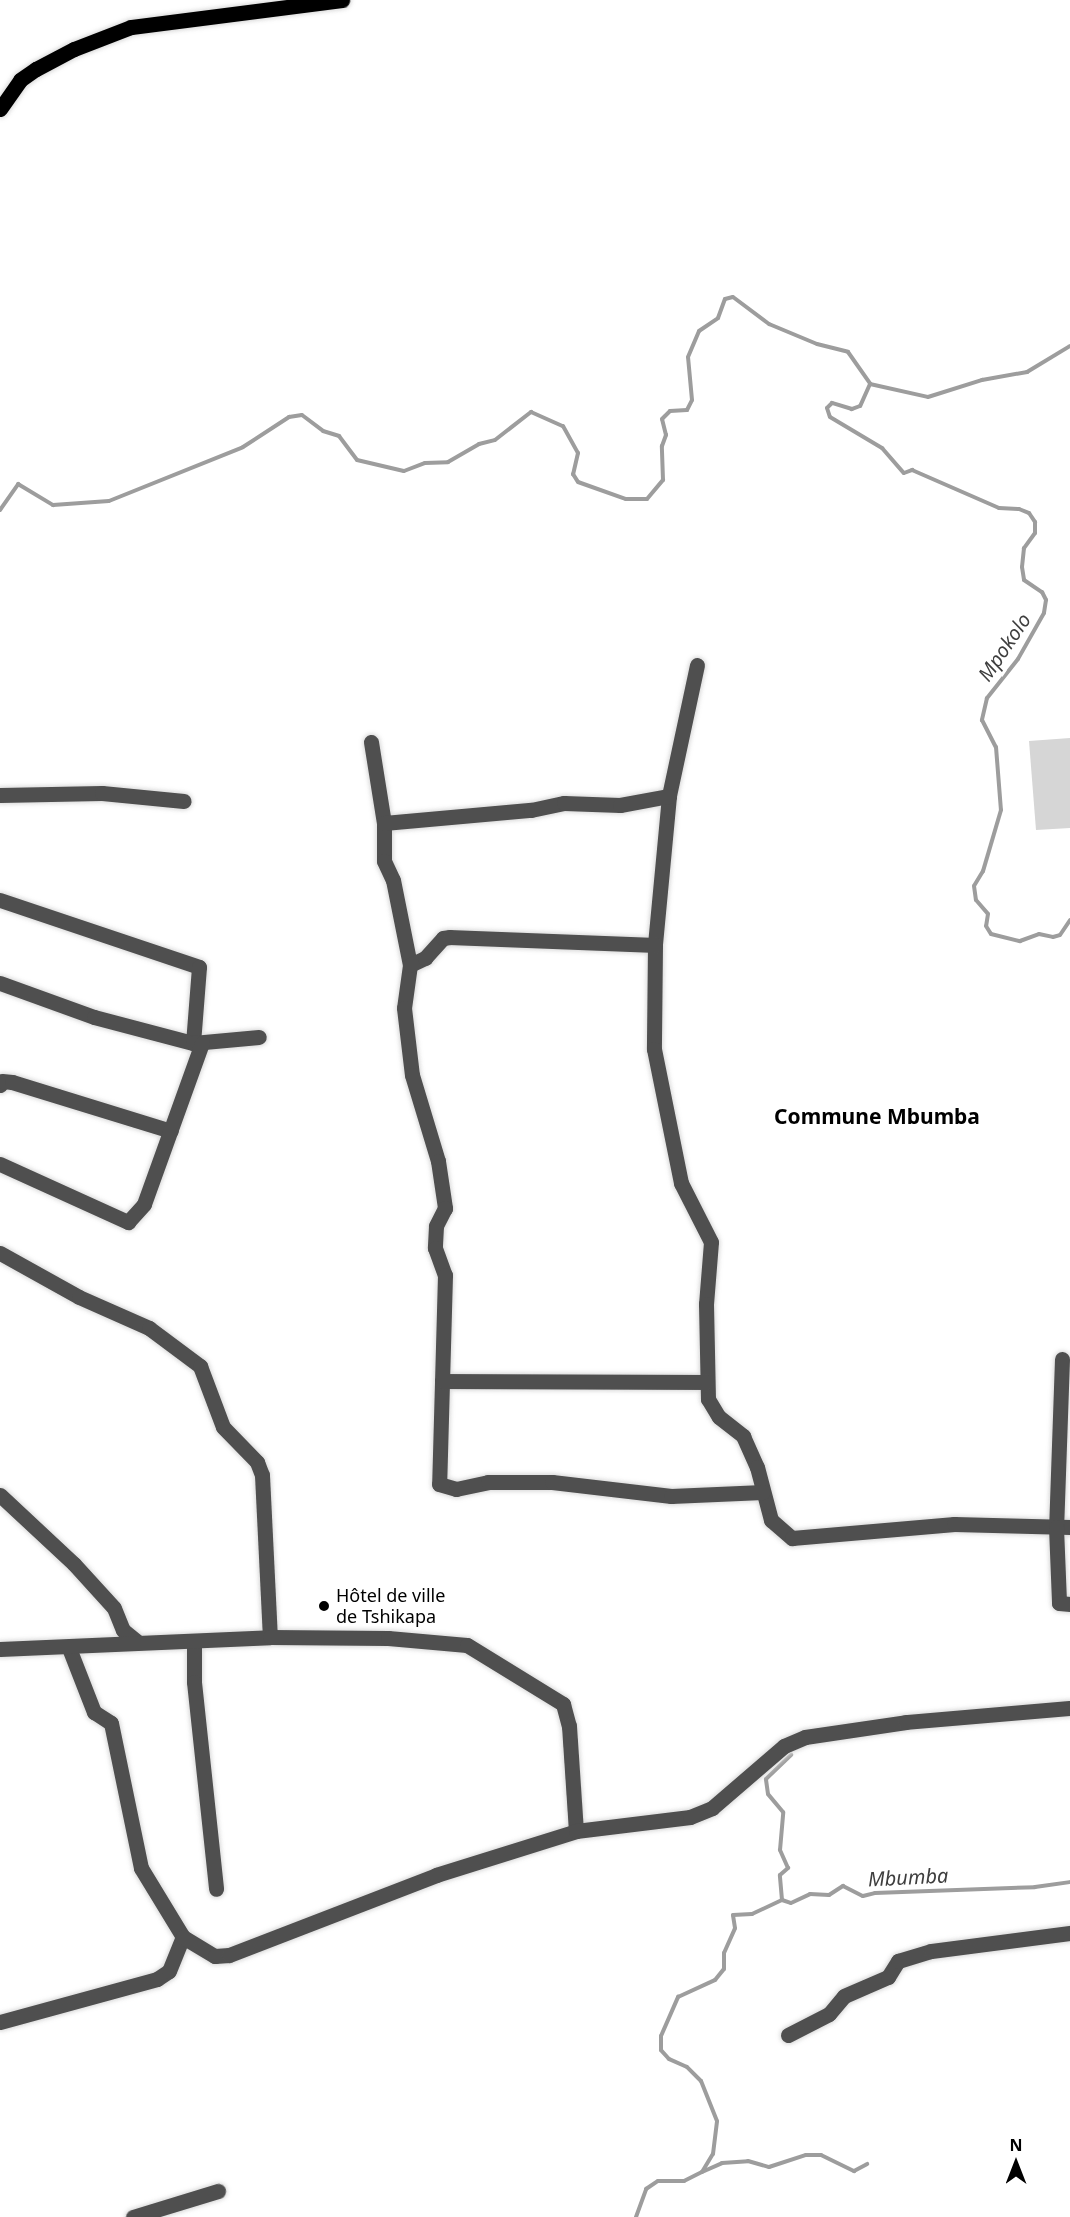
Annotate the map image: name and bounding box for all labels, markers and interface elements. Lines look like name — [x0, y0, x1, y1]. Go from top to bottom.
water label: Mpokolo — [973, 608, 1035, 686]
district label: Commune Mbumba — [774, 1103, 980, 1129]
place label: Hôtel de ville de Tshikapa — [336, 1585, 445, 1628]
marker: Hôtel de ville de Tshikapa — [317, 1599, 331, 1613]
water label: Mbumba — [867, 1863, 949, 1891]
north arrow — [986, 2133, 1046, 2193]
text: N — [1009, 2134, 1023, 2156]

